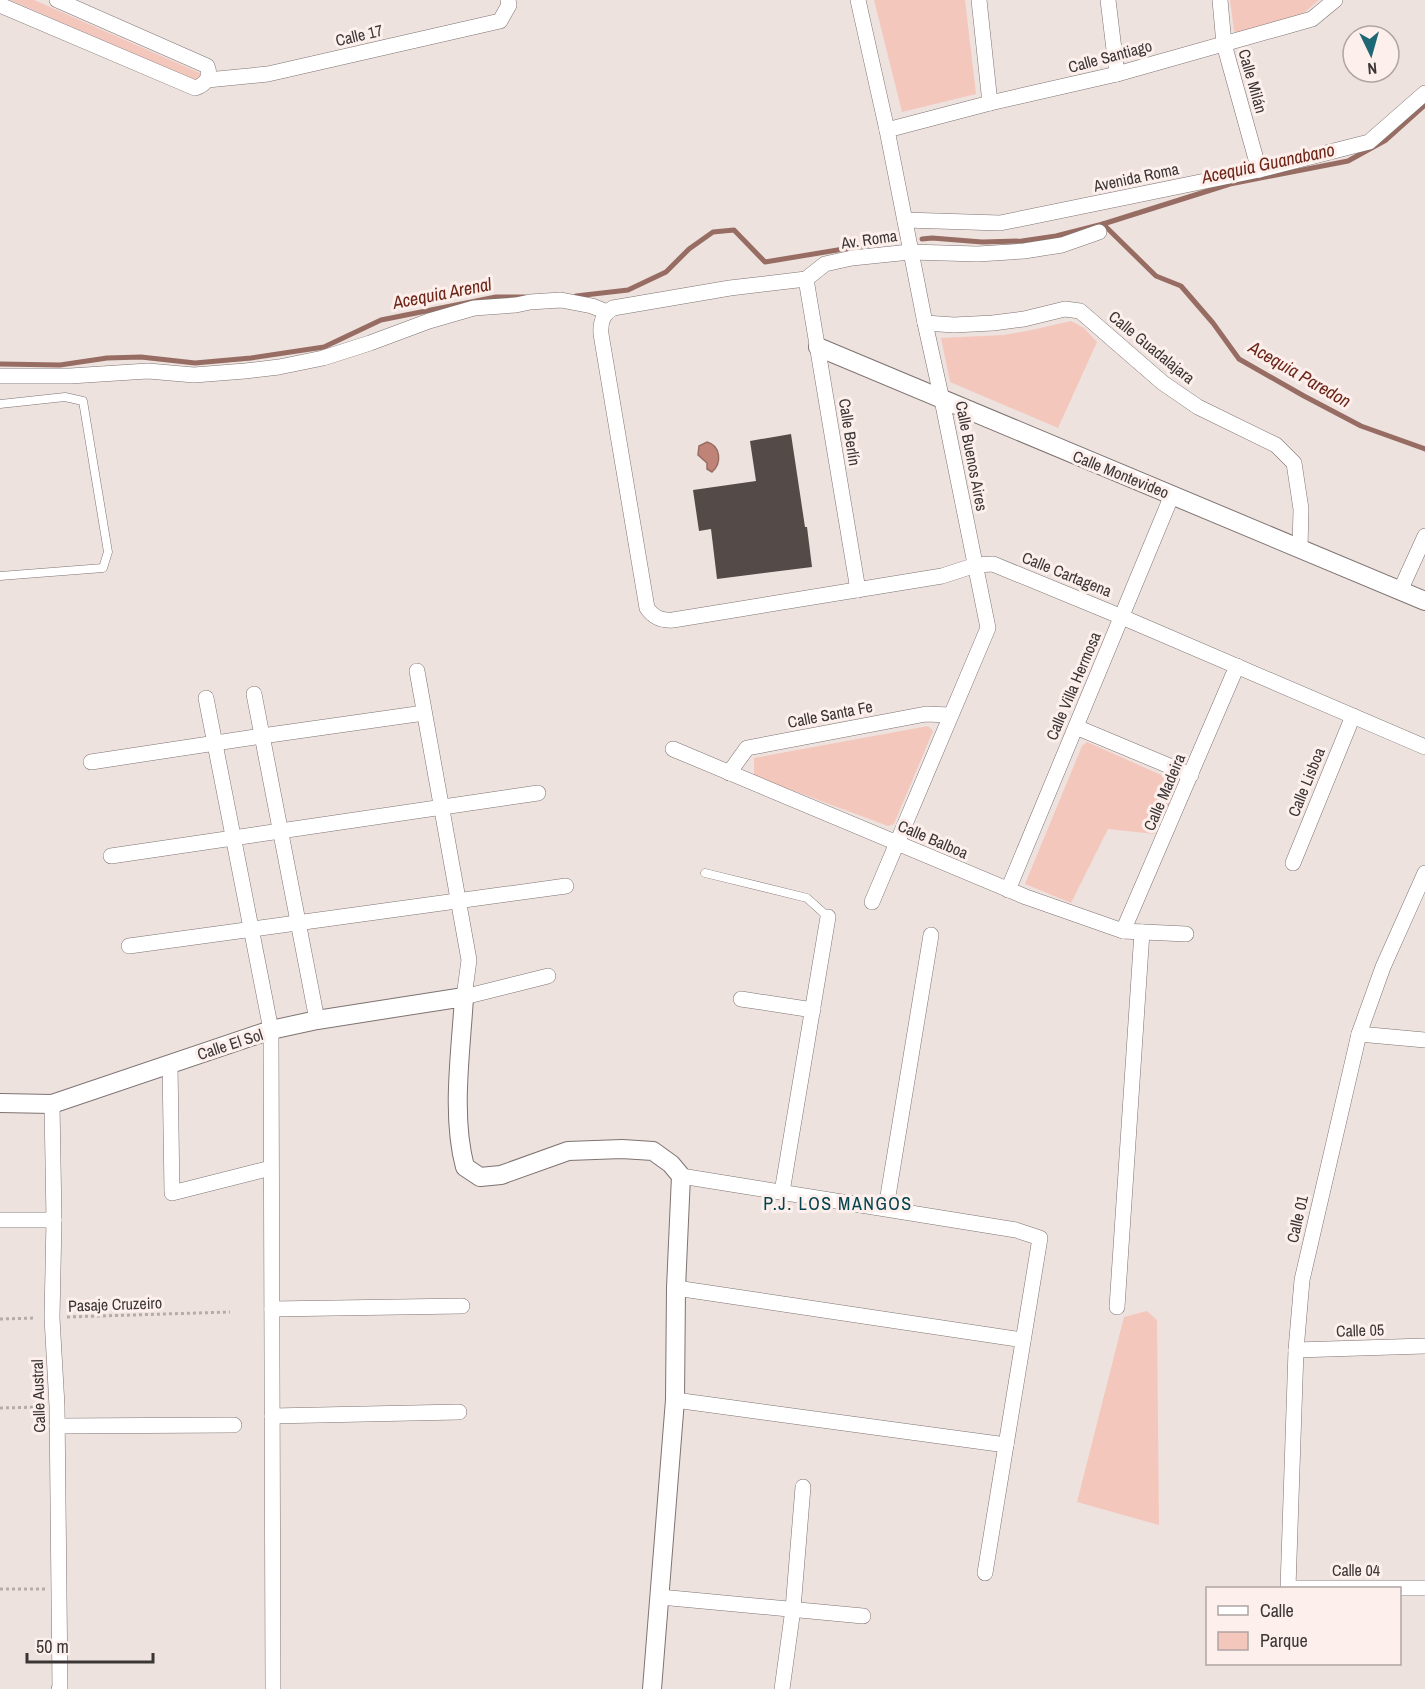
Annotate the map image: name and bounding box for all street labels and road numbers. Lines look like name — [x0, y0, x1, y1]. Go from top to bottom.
street label: Calle 17 — [333, 19, 385, 51]
street label: Calle Santiago — [1066, 34, 1154, 78]
street label: Calle Milán — [1233, 46, 1273, 116]
street label: Avenida Roma — [1090, 157, 1181, 197]
street label: Av. Roma — [839, 224, 899, 254]
street label: Calle Guadalajara — [1104, 305, 1200, 389]
street label: Calle Berlín — [834, 397, 866, 467]
street label: Calle Buenos Aires — [951, 399, 993, 513]
street label: Calle Montevideo — [1070, 445, 1172, 503]
street label: Calle Cartagena — [1019, 546, 1116, 602]
street label: Calle Villa Hermosa — [1040, 628, 1106, 744]
street label: Calle Santa Fe — [786, 695, 874, 733]
street label: Calle Lisboa — [1282, 743, 1330, 820]
street label: Calle Madeira — [1138, 749, 1190, 834]
street label: Calle Balboa — [894, 814, 972, 864]
street label: Calle El Sol — [194, 1023, 266, 1065]
street label: Calle 01 — [1281, 1192, 1313, 1245]
street label: Pasaje Cruzeiro — [68, 1291, 162, 1317]
street label: Calle 05 — [1336, 1318, 1384, 1342]
street label: Calle Austral — [26, 1359, 50, 1433]
street label: Calle 04 — [1332, 1559, 1380, 1581]

